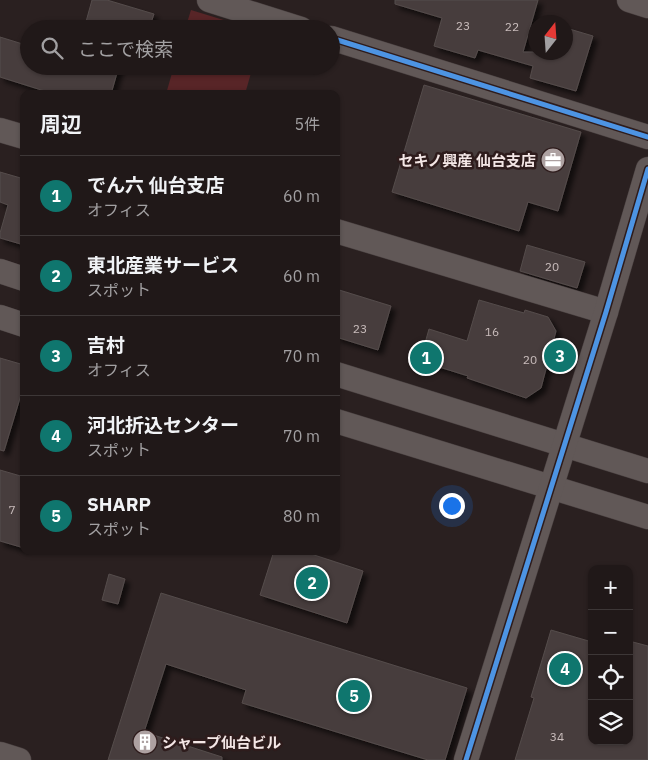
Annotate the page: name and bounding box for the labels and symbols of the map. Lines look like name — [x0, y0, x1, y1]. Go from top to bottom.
north arrow — [528, 15, 573, 60]
house number: 23 — [456, 18, 470, 33]
house number: 22 — [505, 19, 519, 34]
office icon: セキノ興産 仙台支店 — [540, 147, 566, 173]
place label: セキノ興産 仙台支店 — [399, 151, 536, 170]
house number: 20 — [545, 259, 559, 274]
house number: 23 — [353, 321, 367, 336]
house number: 16 — [485, 324, 499, 339]
pin: 3 — [544, 337, 576, 375]
pin: 1 — [410, 339, 442, 377]
house number: 20 — [523, 352, 537, 367]
your location — [439, 493, 465, 519]
house number: 7 — [8, 502, 16, 517]
pin: 2 — [296, 564, 328, 602]
pin: 4 — [549, 650, 581, 688]
pin: 5 — [338, 677, 370, 715]
building icon: シャープ仙台ビル — [132, 729, 158, 755]
house number: 34 — [550, 729, 564, 744]
place label: シャープ仙台ビル — [162, 733, 281, 752]

